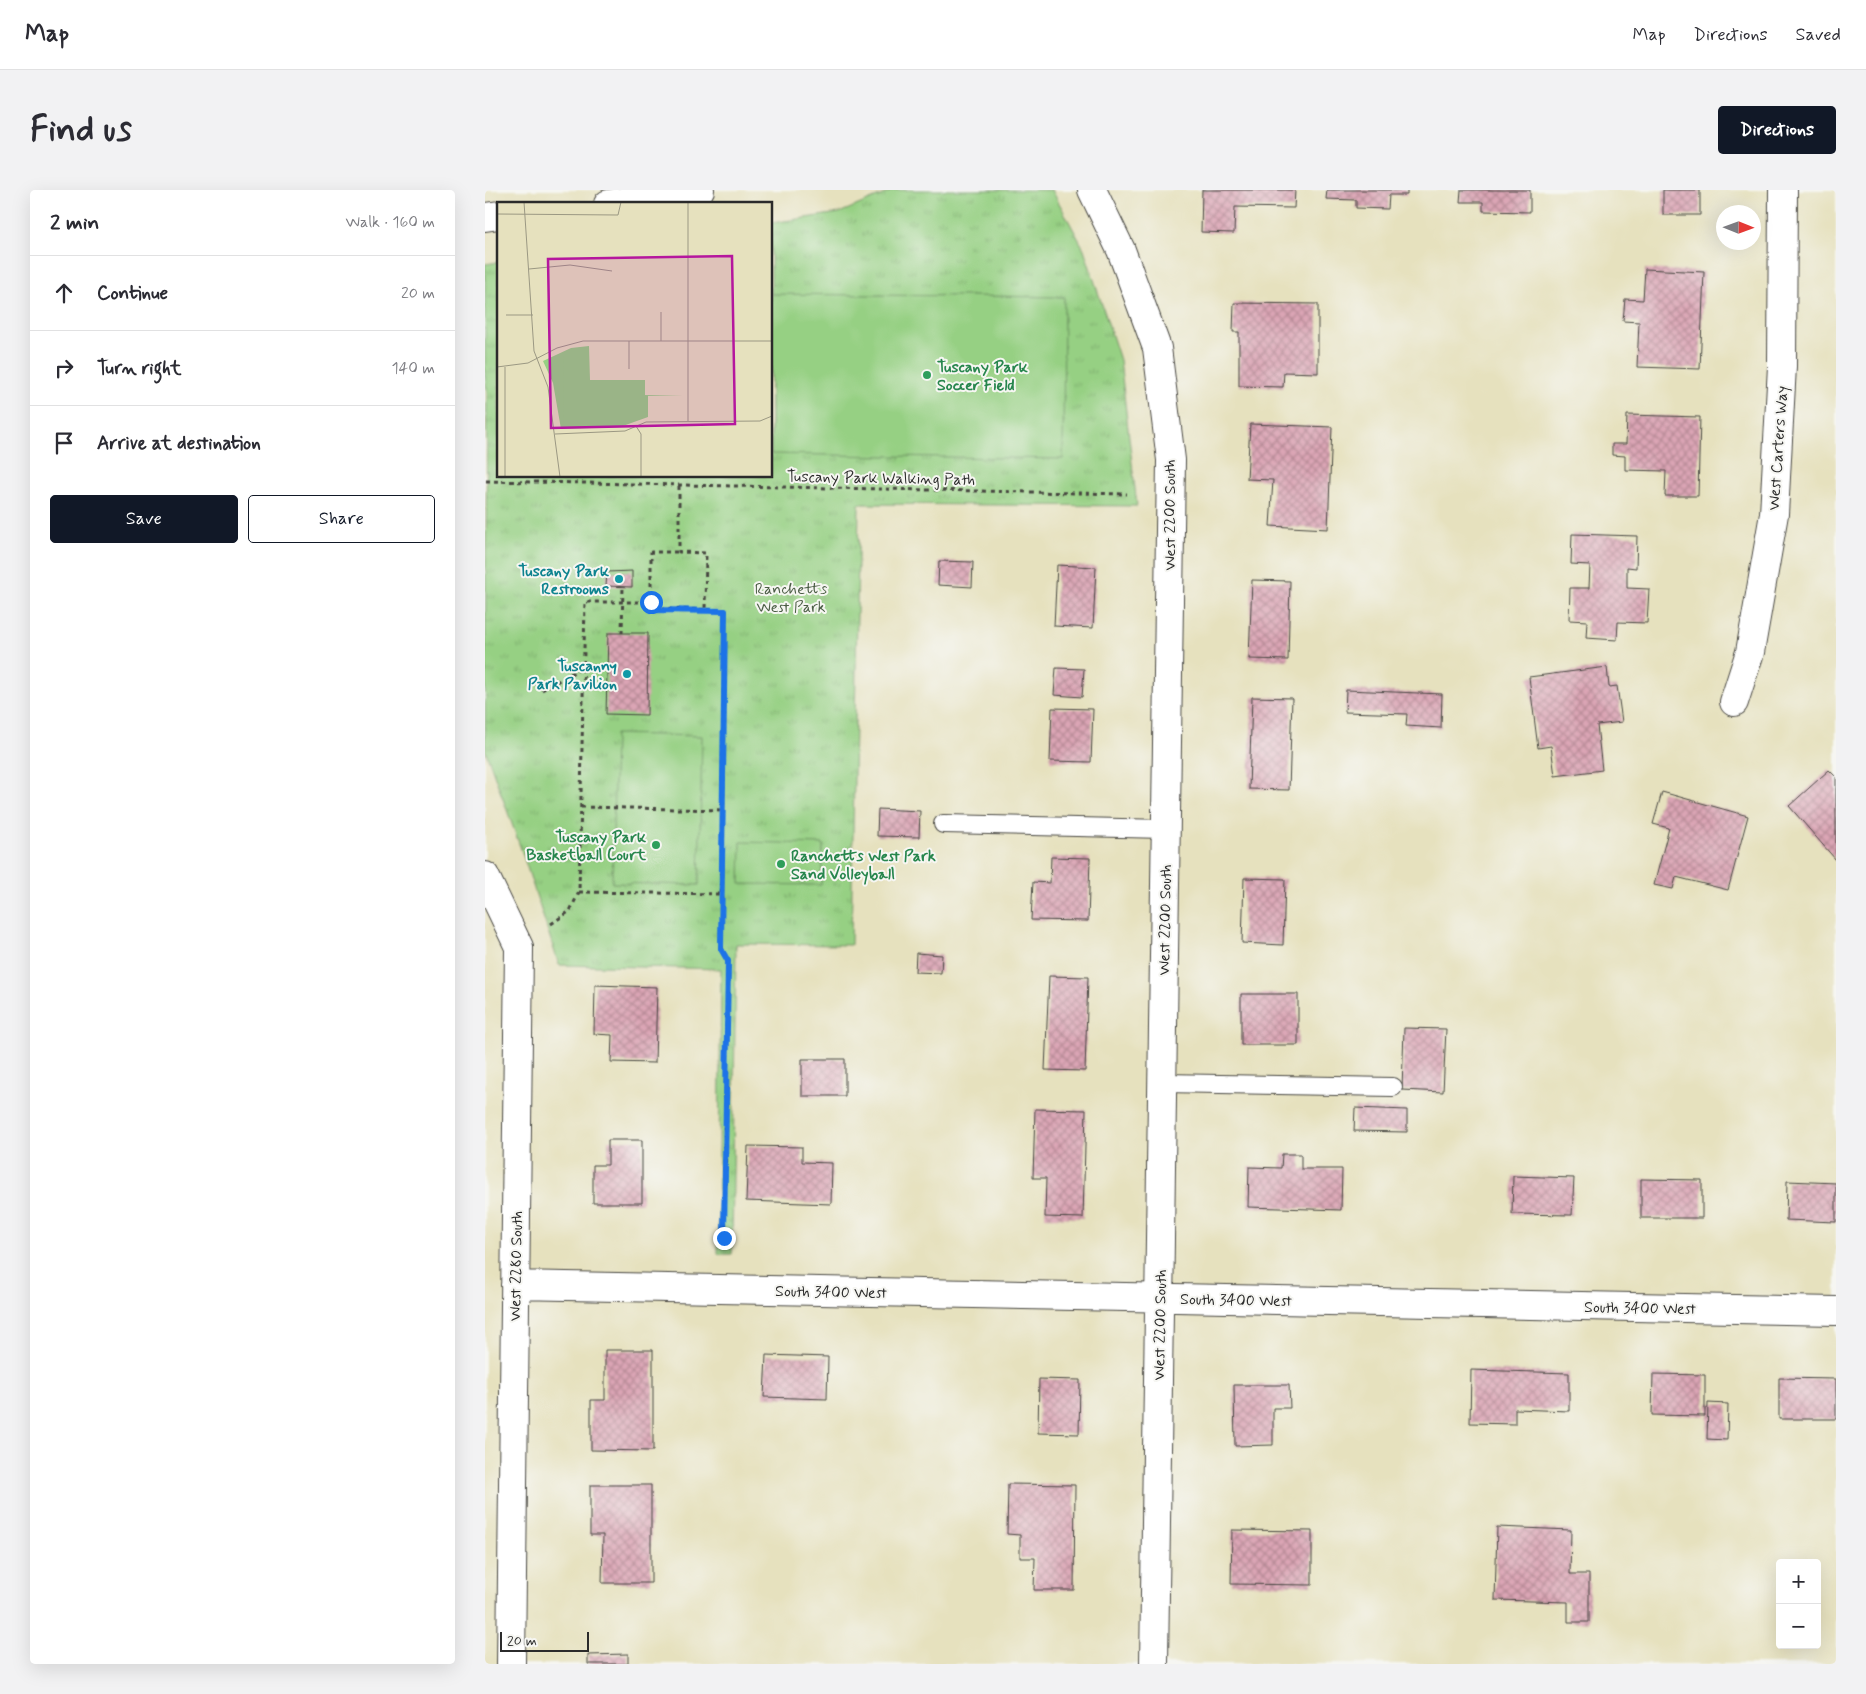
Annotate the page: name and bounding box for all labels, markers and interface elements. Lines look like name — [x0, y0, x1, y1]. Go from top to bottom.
text: Map — [25, 19, 69, 50]
text: Map — [1633, 23, 1666, 47]
text: Directions — [1694, 23, 1768, 47]
text: Saved — [1796, 23, 1841, 47]
button: Directions — [1718, 106, 1836, 154]
text: Find us — [30, 107, 132, 153]
inset map — [497, 202, 773, 478]
north arrow — [1716, 205, 1761, 250]
text: 2 min — [50, 209, 99, 237]
text: Walk · 160 m — [345, 212, 435, 233]
icon: ahead — [50, 279, 78, 307]
text: Continue — [97, 281, 168, 306]
text: 20 m — [401, 283, 435, 304]
icon: right — [50, 354, 78, 382]
text: Turn right — [97, 356, 181, 381]
place label: Tuscany Park Soccer Field — [937, 357, 1029, 396]
text: 140 m — [391, 358, 435, 379]
marker: Tuscany Park Soccer Field — [921, 369, 933, 381]
street label: West Carters Way — [1764, 385, 1793, 511]
icon: arrive — [50, 429, 78, 457]
text: Arrive at destination — [97, 431, 261, 456]
street label: West 2200 South — [1160, 459, 1181, 571]
street label: Tuscany Park Walking Path — [787, 466, 975, 491]
button: Save — [50, 495, 238, 543]
button: Share — [248, 495, 435, 543]
place label: Tuscany Park Restrooms — [518, 561, 610, 600]
marker: Tuscany Park Restrooms — [613, 573, 625, 585]
park label: Ranchetts West Park — [755, 579, 827, 618]
route start — [640, 591, 663, 614]
place label: Tuscanny Park Pavilion — [528, 656, 617, 695]
marker: Tuscanny Park Pavilion — [621, 668, 633, 680]
place label: Tuscany Park Basketball Court — [526, 827, 647, 866]
marker: Tuscany Park Basketball Court — [650, 839, 662, 851]
place label: Ranchetts West Park Sand Volleyball — [791, 846, 936, 885]
marker: Ranchetts West Park Sand Volleyball — [775, 858, 787, 870]
street label: West 2200 South — [1154, 864, 1177, 976]
street label: West 2280 South — [505, 1211, 528, 1321]
route end — [713, 1227, 736, 1250]
street label: West 2200 South — [1149, 1269, 1172, 1381]
street label: South 3400 West — [775, 1281, 887, 1304]
street label: South 3400 West — [1180, 1289, 1292, 1312]
street label: South 3400 West — [1584, 1297, 1696, 1320]
map controls — [1776, 1559, 1821, 1649]
button: + — [1776, 1559, 1821, 1604]
button: − — [1776, 1604, 1821, 1649]
scale bar — [500, 1629, 589, 1652]
text: 20 m — [507, 1632, 537, 1650]

